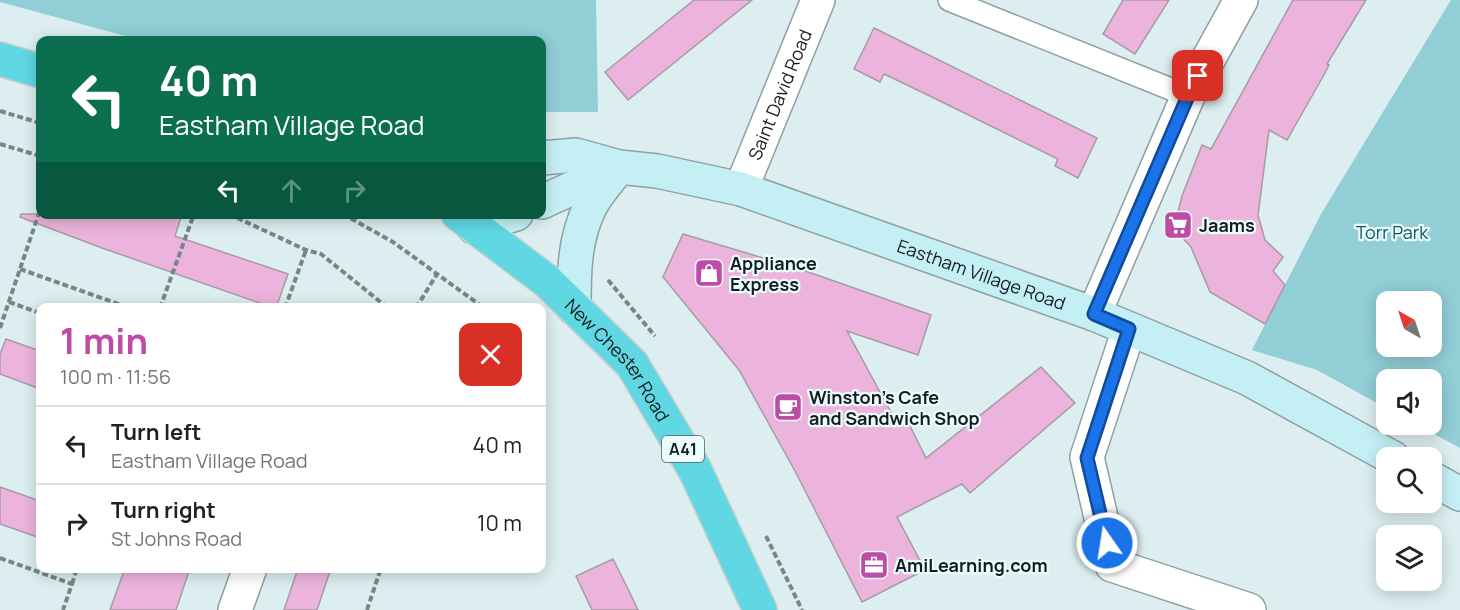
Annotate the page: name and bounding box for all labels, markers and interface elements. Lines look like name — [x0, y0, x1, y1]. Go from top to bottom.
street label: Saint David Road — [742, 26, 817, 163]
pin — [1172, 50, 1223, 101]
text: 40 m — [159, 51, 258, 109]
icon: arrive — [1181, 59, 1214, 92]
icon: left — [60, 60, 138, 138]
text: Eastham Village Road — [159, 106, 425, 143]
icon: left — [212, 174, 245, 207]
icon: ahead — [275, 174, 308, 207]
icon: right — [338, 174, 371, 207]
supermarket icon: Jaams — [1162, 209, 1194, 241]
place label: Jaams — [1199, 213, 1255, 237]
park label: Torr Park — [1356, 220, 1429, 244]
street label: Eastham Village Road — [894, 233, 1069, 315]
place label: Appliance Express — [730, 251, 817, 296]
shop icon: Appliance Express — [693, 257, 725, 289]
north arrow — [1376, 291, 1442, 357]
map controls — [1376, 291, 1442, 591]
street label: New Chester Road — [560, 293, 675, 426]
text: 1 min — [60, 316, 148, 365]
button: close — [459, 323, 522, 386]
text: 100 m · 11:56 — [60, 363, 171, 390]
button: sound — [1376, 369, 1442, 435]
place label: Winston's Cafe and Sandwich Shop — [809, 385, 980, 430]
cafe icon: Winston's Cafe and Sandwich Shop — [772, 391, 804, 423]
text: Turn left — [111, 417, 201, 447]
icon: left — [60, 429, 93, 462]
text: 40 m — [473, 430, 522, 460]
road number: A41 — [662, 436, 704, 462]
text: Eastham Village Road — [111, 447, 308, 474]
button: search — [1376, 447, 1442, 513]
text: Turn right — [111, 495, 216, 525]
icon: right — [60, 507, 93, 540]
text: 10 m — [477, 508, 522, 538]
position arrow — [1075, 511, 1139, 575]
text: St Johns Road — [111, 525, 242, 552]
button: layers — [1376, 525, 1442, 591]
office icon: AmiLearning.com — [858, 549, 890, 581]
place label: AmiLearning.com — [895, 553, 1048, 577]

